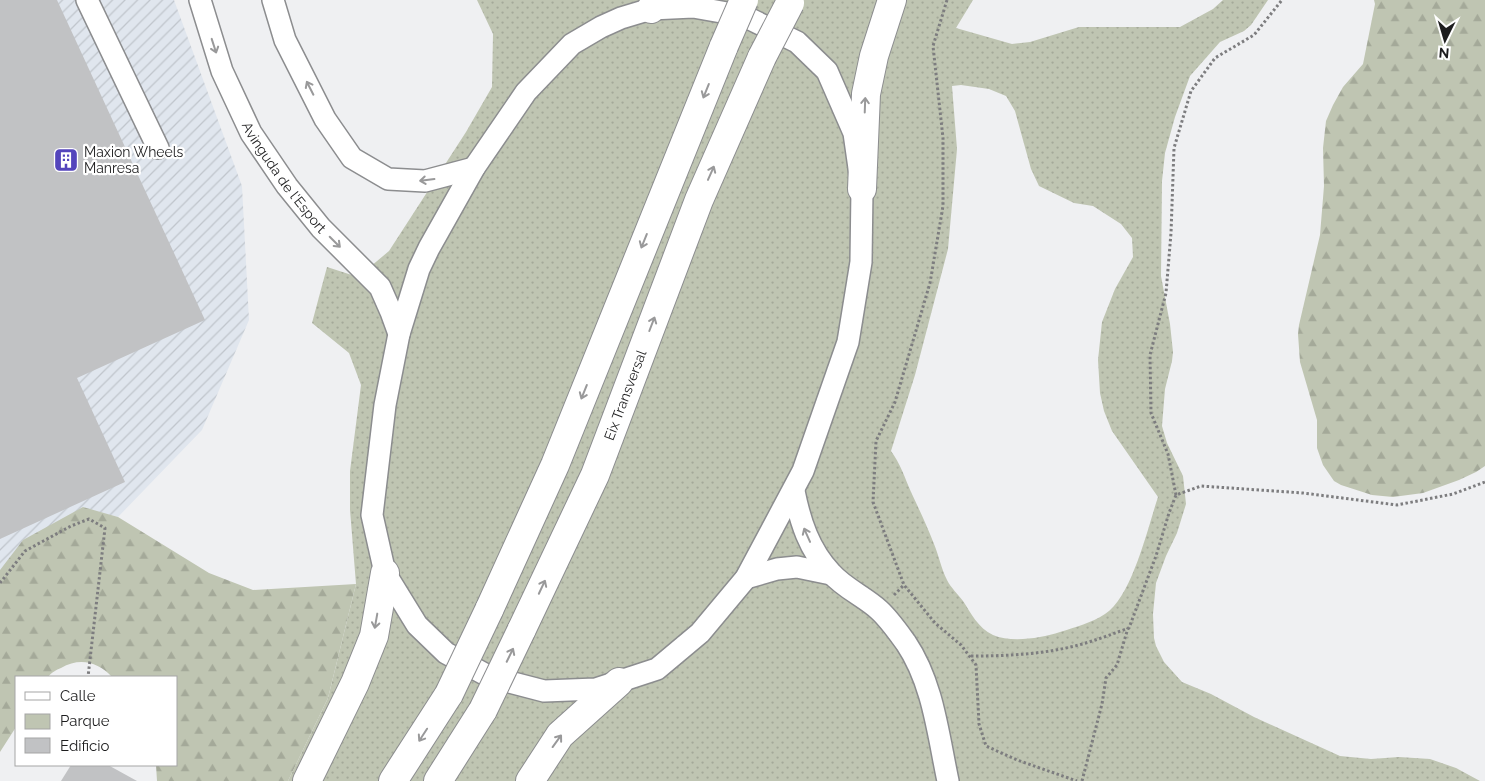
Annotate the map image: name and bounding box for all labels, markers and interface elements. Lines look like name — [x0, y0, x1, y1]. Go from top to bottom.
north arrow — [1420, 15, 1470, 65]
one-way arrow — [210, 38, 220, 54]
text: N — [1438, 45, 1450, 61]
one-way arrow — [304, 81, 314, 96]
one-way arrow — [700, 83, 710, 98]
one-way arrow — [860, 97, 870, 114]
street label: Avinguda de l'Esport — [239, 119, 330, 237]
place label: Maxion Wheels Manresa — [84, 144, 184, 176]
building icon: Maxion Wheels Manresa — [53, 147, 79, 173]
one-way arrow — [706, 166, 716, 181]
one-way arrow — [419, 175, 435, 185]
one-way arrow — [639, 233, 648, 248]
one-way arrow — [329, 236, 342, 248]
one-way arrow — [648, 317, 657, 333]
street label: Eix Transversal — [601, 348, 650, 442]
one-way arrow — [579, 384, 588, 399]
one-way arrow — [801, 528, 811, 543]
one-way arrow — [538, 580, 547, 595]
one-way arrow — [371, 613, 381, 629]
one-way arrow — [506, 648, 515, 663]
legend — [15, 676, 178, 766]
text: Calle — [60, 687, 96, 705]
text: Parque — [60, 712, 110, 730]
one-way arrow — [417, 727, 427, 741]
one-way arrow — [552, 734, 562, 748]
text: Edificio — [60, 737, 110, 755]

